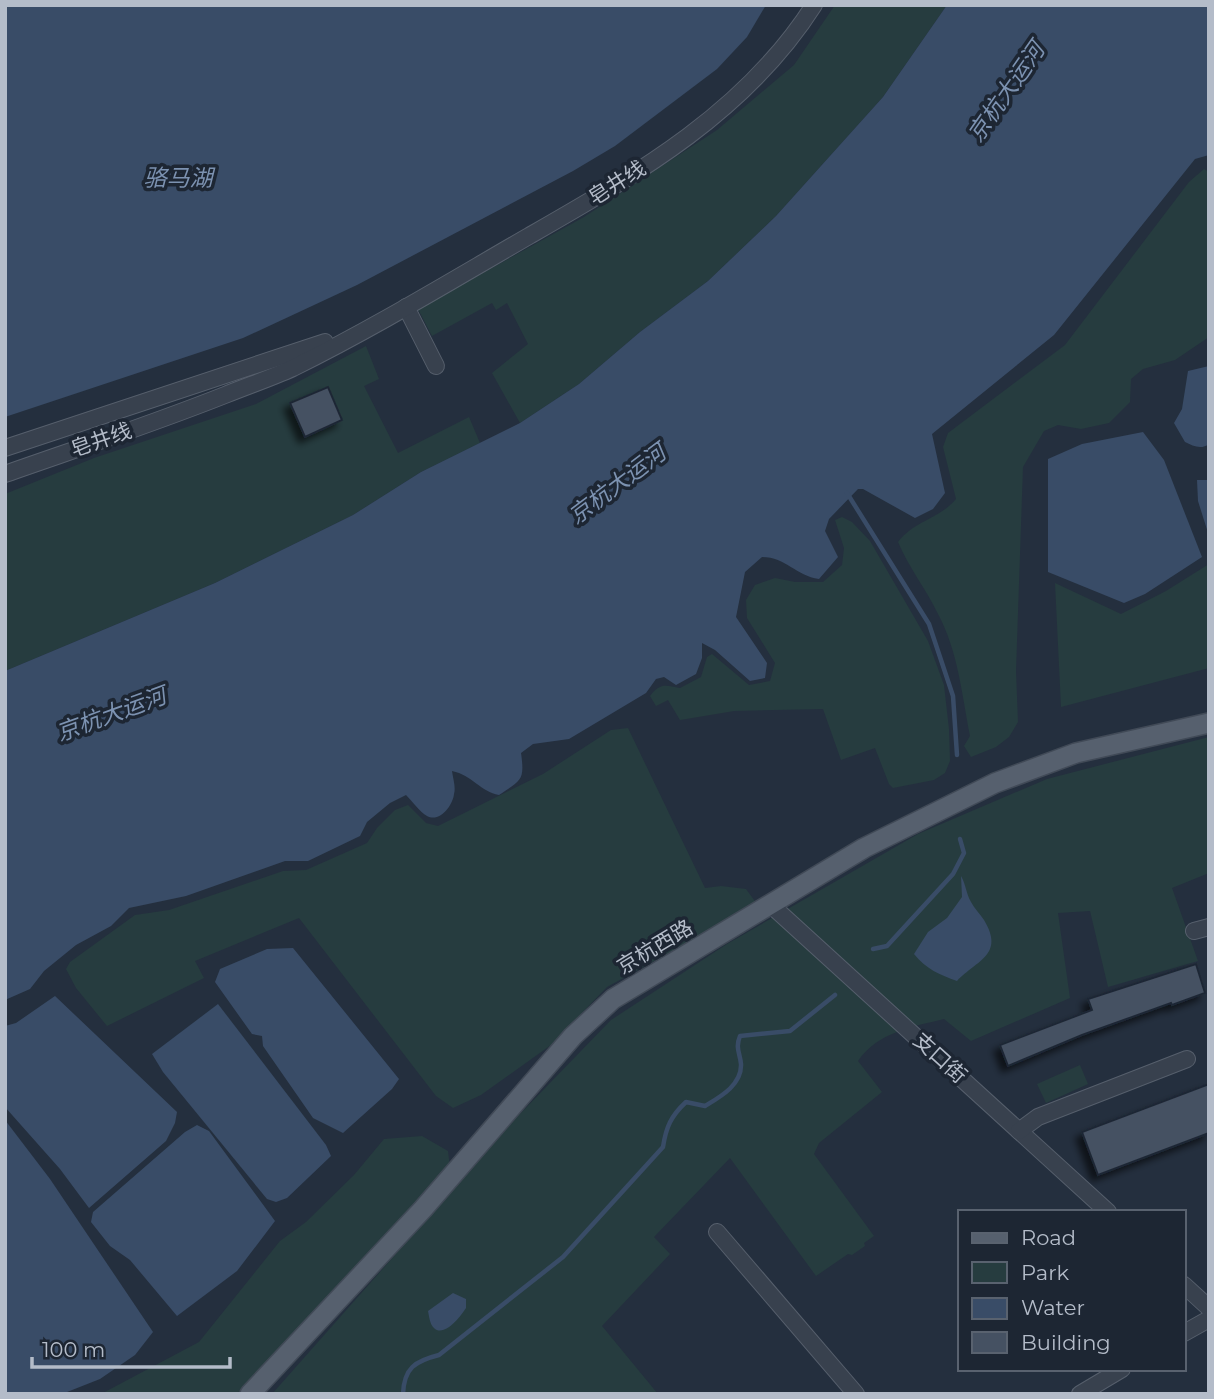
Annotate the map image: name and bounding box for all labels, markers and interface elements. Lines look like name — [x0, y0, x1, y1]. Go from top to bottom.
water label: 京杭大运河 — [962, 34, 1053, 147]
street label: 皂井线 — [583, 155, 650, 210]
water label: 骆马湖 — [144, 164, 216, 192]
street label: 皂井线 — [67, 417, 135, 462]
water label: 京杭大运河 — [563, 436, 675, 530]
water label: 京杭大运河 — [52, 680, 174, 747]
street label: 京杭西路 — [612, 914, 697, 979]
street label: 支口街 — [909, 1027, 972, 1088]
legend — [958, 1210, 1186, 1371]
text: Road — [1021, 1225, 1076, 1250]
text: Park — [1021, 1260, 1069, 1285]
text: Water — [1021, 1295, 1085, 1320]
scale bar — [32, 1326, 229, 1370]
text: Building — [1021, 1330, 1111, 1355]
text: 100 m — [42, 1337, 105, 1362]

